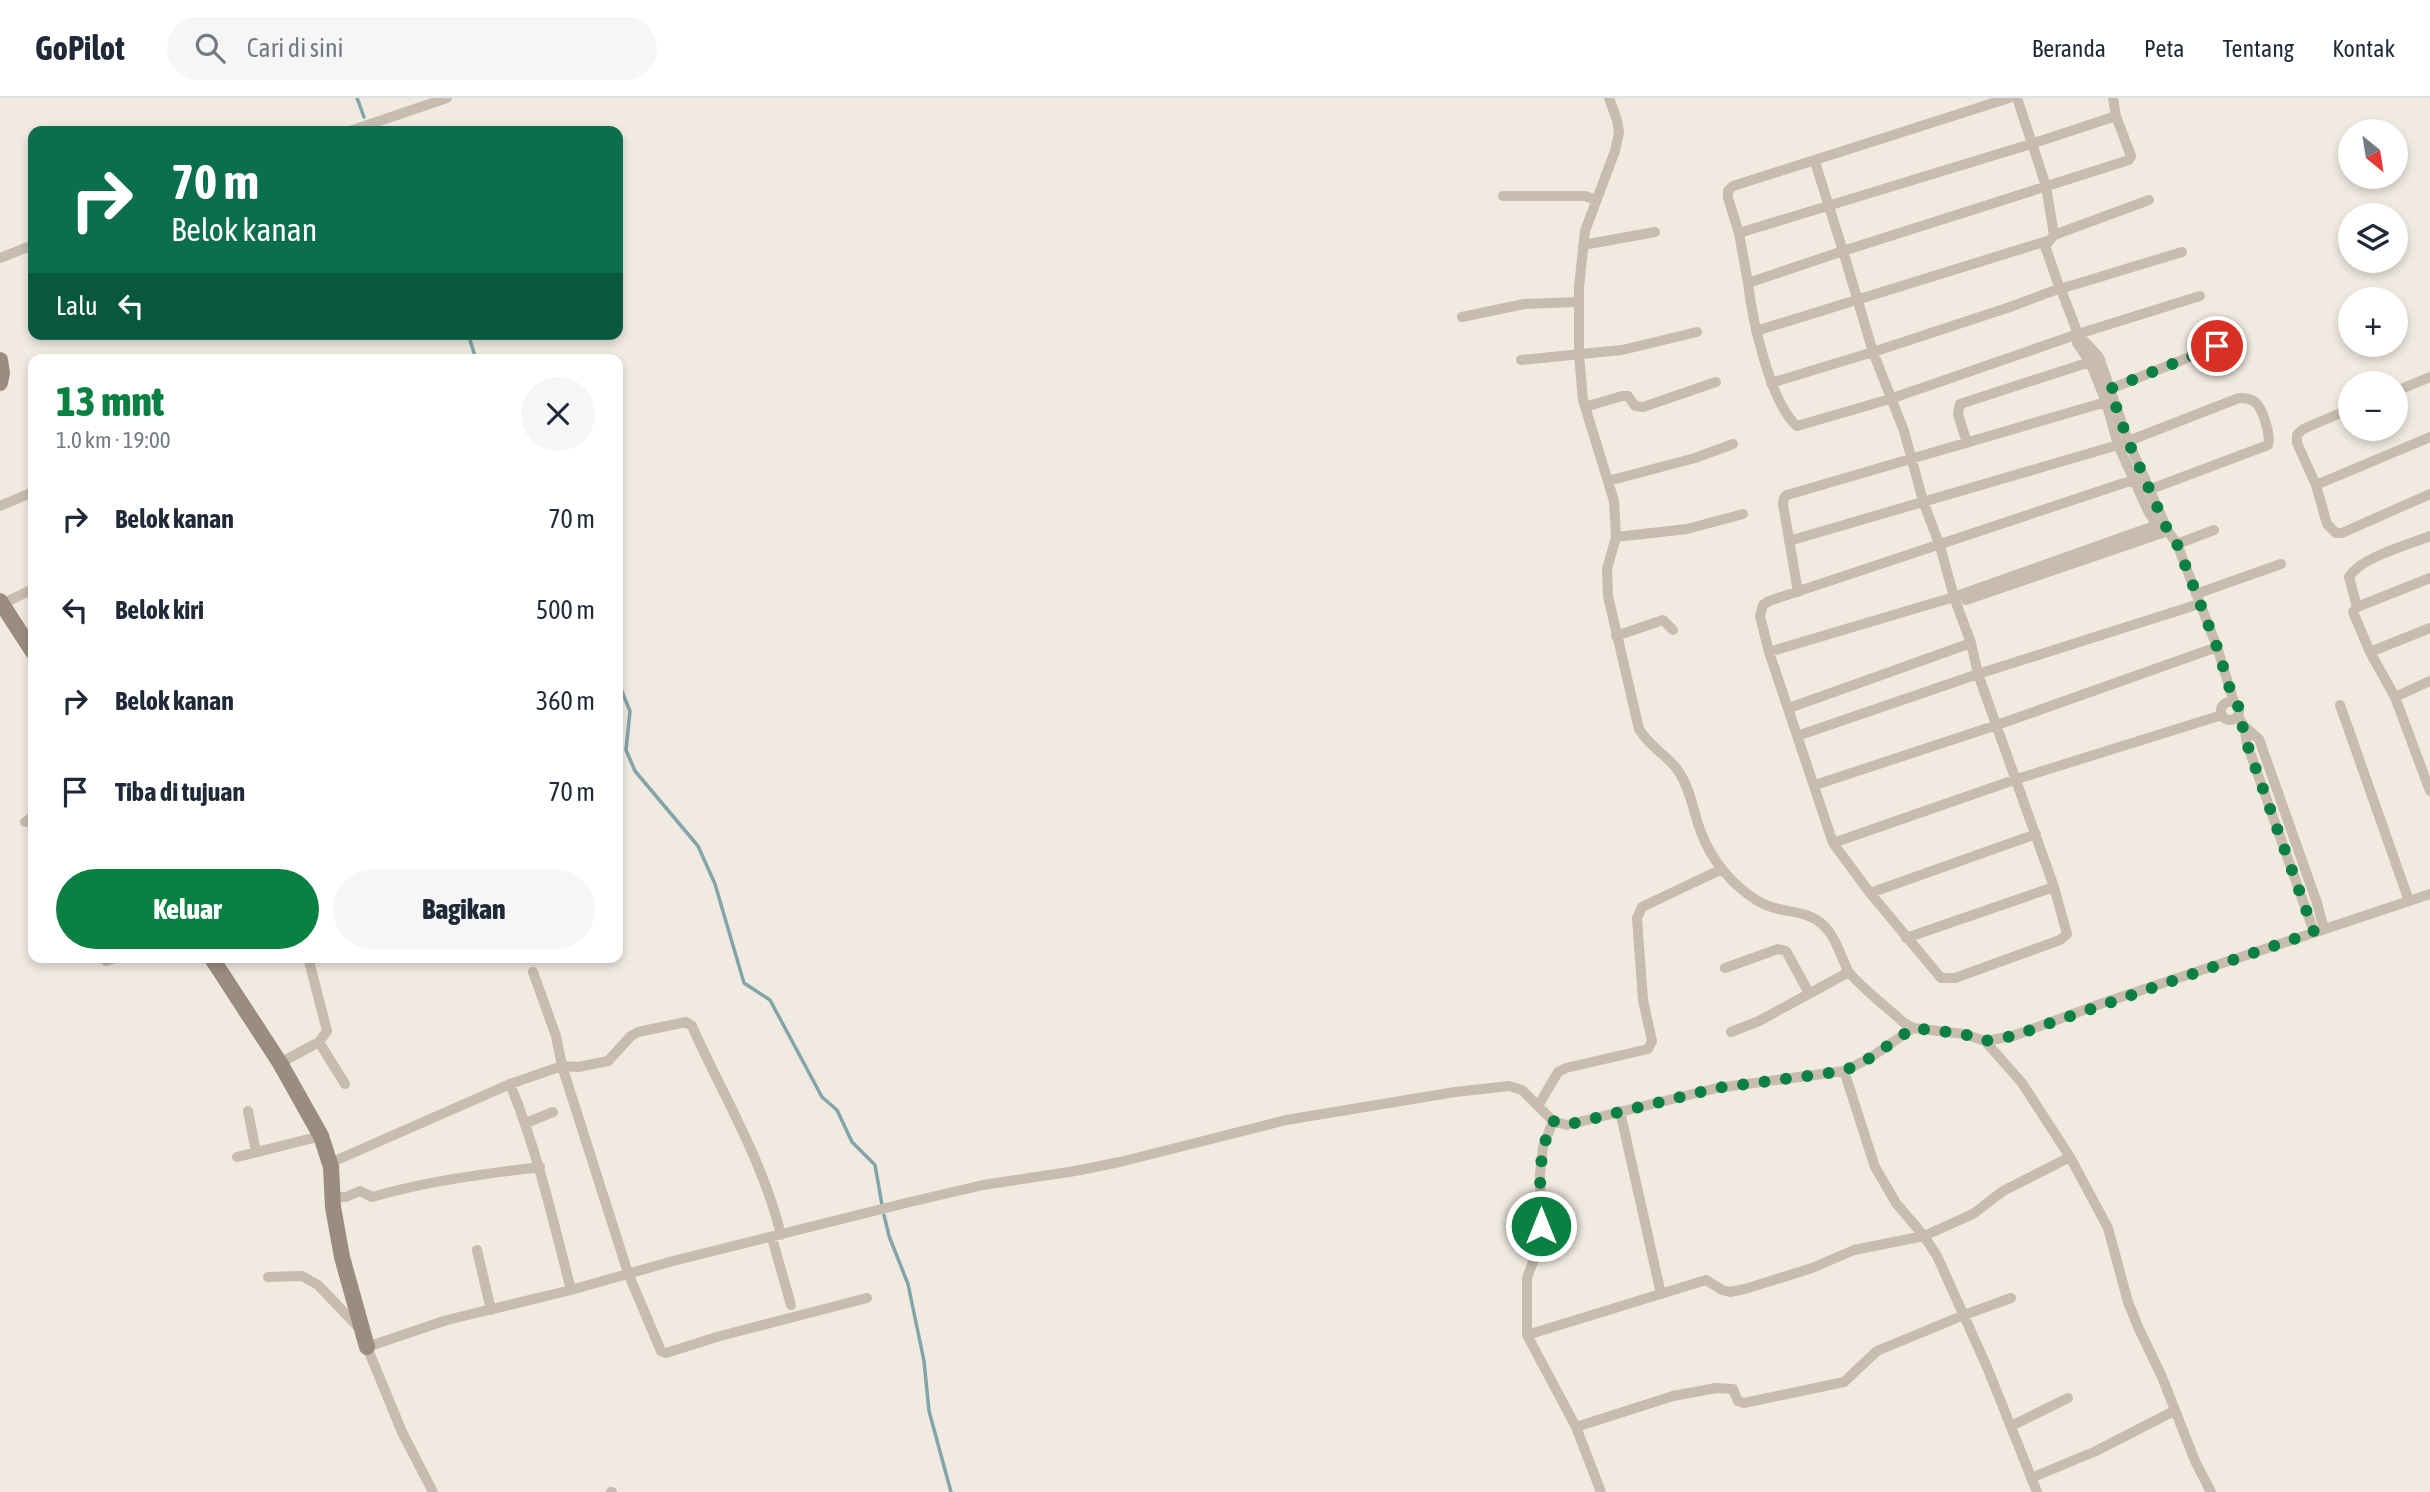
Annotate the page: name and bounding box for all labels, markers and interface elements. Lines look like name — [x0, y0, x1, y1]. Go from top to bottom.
search box — [167, 17, 657, 80]
text: GoPilot — [35, 29, 125, 67]
icon: search — [191, 29, 229, 67]
text: Cari di sini — [247, 33, 343, 63]
text: Beranda — [2032, 35, 2106, 62]
text: Peta — [2144, 35, 2184, 62]
text: Tentang — [2222, 35, 2294, 62]
text: Kontak — [2332, 35, 2395, 62]
north arrow — [2338, 119, 2408, 189]
map controls — [2338, 119, 2408, 441]
text: 70 m — [171, 153, 259, 209]
icon: right — [56, 154, 147, 245]
button: layers — [2338, 203, 2408, 273]
text: Belok kanan — [171, 211, 317, 248]
icon: left — [112, 287, 150, 325]
button: + — [2338, 287, 2408, 357]
text: Lalu — [56, 291, 98, 321]
pin — [2187, 316, 2247, 376]
icon: arrive — [2198, 327, 2236, 365]
button: − — [2338, 371, 2408, 441]
text: 13 mnt — [56, 377, 164, 425]
button: close — [521, 377, 595, 451]
text: 1.0 km · 19:00 — [56, 427, 171, 453]
icon: right — [56, 500, 94, 538]
text: Belok kanan — [115, 504, 234, 534]
text: 70 m — [548, 504, 595, 534]
icon: left — [56, 591, 94, 629]
text: Belok kiri — [115, 595, 204, 625]
text: 500 m — [536, 595, 595, 625]
icon: right — [56, 682, 94, 720]
text: Belok kanan — [115, 686, 234, 716]
text: 360 m — [536, 686, 595, 716]
icon: arrive — [56, 773, 94, 811]
text: Tiba di tujuan — [115, 777, 245, 807]
text: 70 m — [548, 777, 595, 807]
button: Keluar — [56, 869, 319, 949]
button: Bagikan — [333, 869, 595, 949]
position arrow — [1504, 1189, 1578, 1263]

